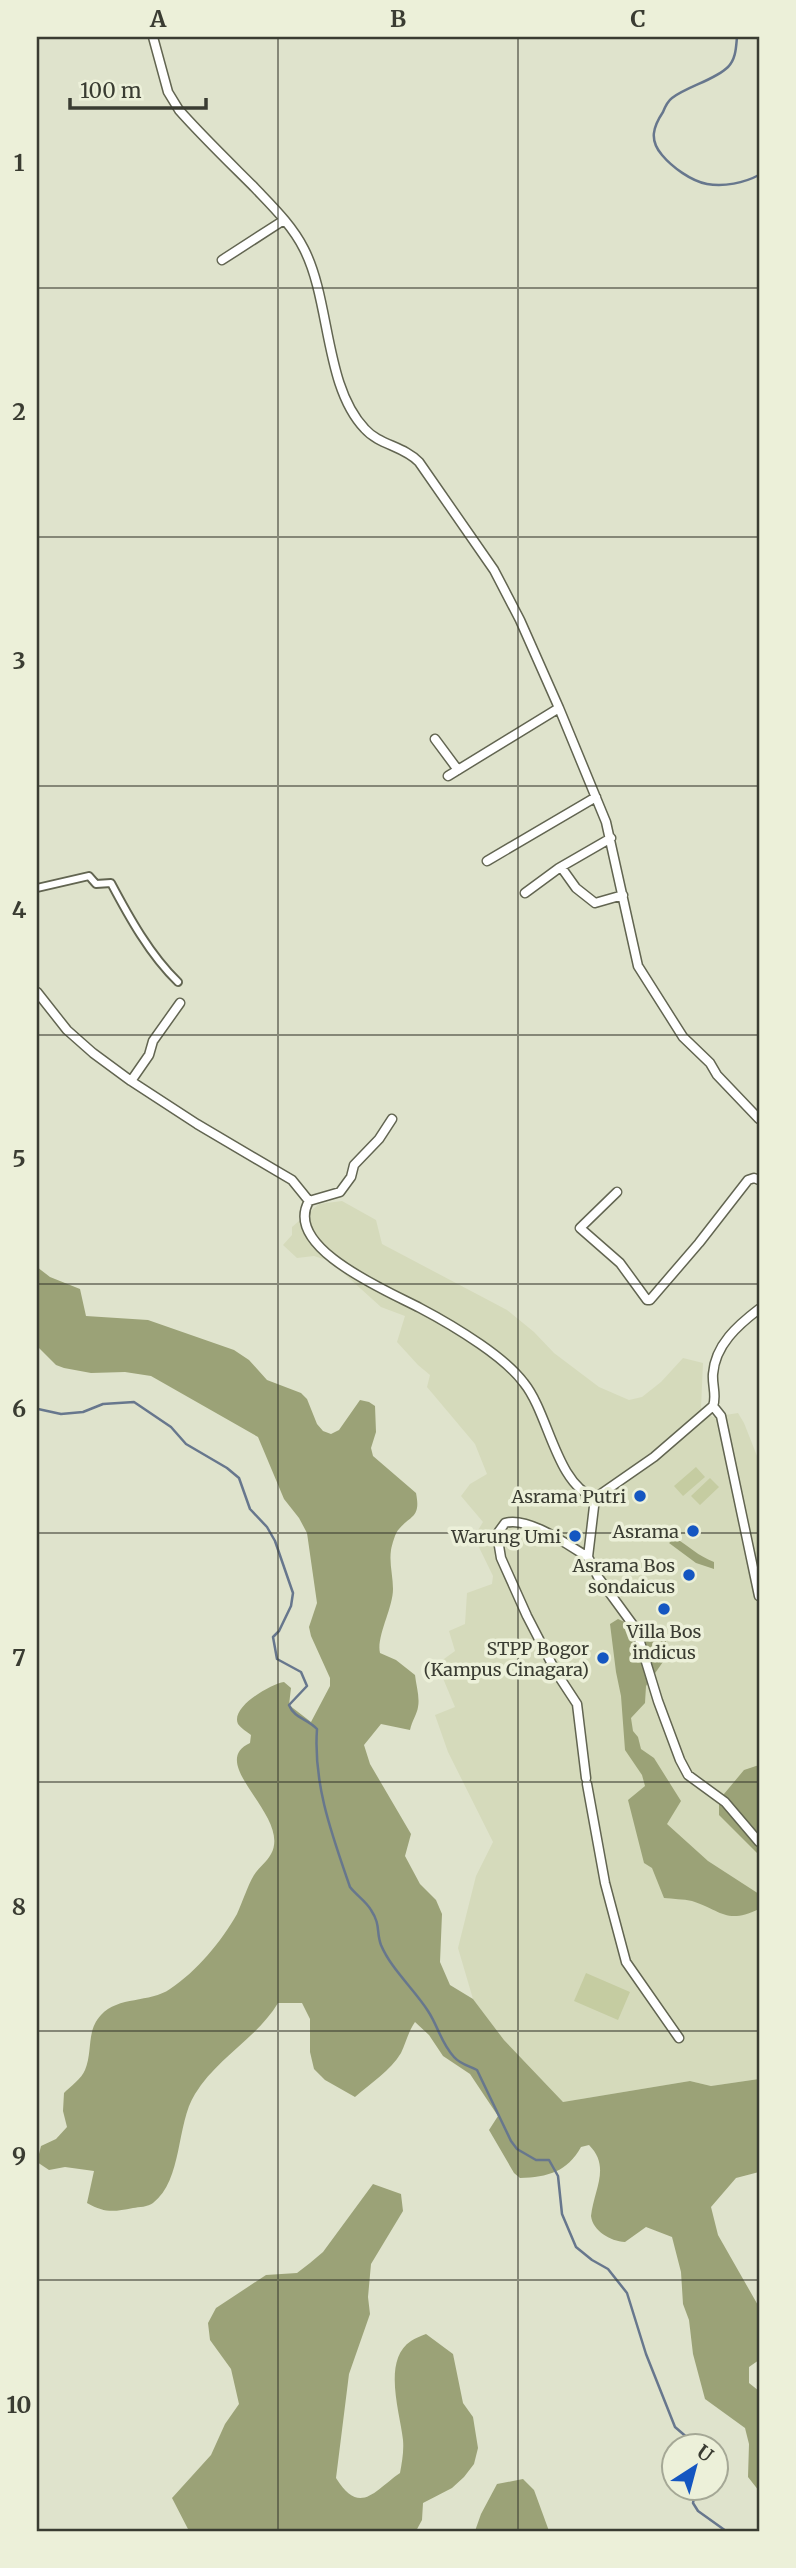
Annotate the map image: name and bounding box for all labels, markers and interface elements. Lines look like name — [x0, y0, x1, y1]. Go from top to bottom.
text: A — [149, 4, 167, 33]
text: B — [390, 4, 406, 33]
text: C — [630, 4, 646, 33]
scale bar — [70, 66, 206, 110]
text: 100 m — [80, 77, 142, 104]
text: 1 — [14, 148, 25, 177]
text: 2 — [12, 397, 26, 426]
text: 3 — [12, 646, 26, 675]
text: 4 — [12, 895, 27, 924]
text: 5 — [12, 1144, 26, 1173]
text: 6 — [12, 1394, 26, 1423]
place label: Asrama Putri — [510, 1485, 626, 1508]
marker: Asrama Putri — [632, 1488, 648, 1504]
place label: Asrama — [612, 1520, 679, 1543]
marker: Asrama — [685, 1523, 701, 1539]
place label: Warung Umi — [450, 1525, 561, 1548]
marker: Warung Umi — [567, 1528, 583, 1544]
place label: Asrama Bos sondaicus — [571, 1554, 675, 1598]
marker: Asrama Bos sondaicus — [681, 1567, 697, 1583]
marker: Villa Bos indicus — [656, 1601, 672, 1617]
place label: Villa Bos indicus — [626, 1620, 701, 1664]
place label: STPP Bogor (Kampus Cinagara) — [424, 1637, 589, 1681]
text: 7 — [12, 1643, 26, 1672]
marker: STPP Bogor (Kampus Cinagara) — [595, 1650, 611, 1666]
text: 8 — [12, 1892, 26, 1921]
text: 9 — [12, 2141, 26, 2170]
text: 10 — [7, 2390, 31, 2419]
north arrow — [660, 2432, 730, 2502]
text: U — [692, 2439, 718, 2467]

